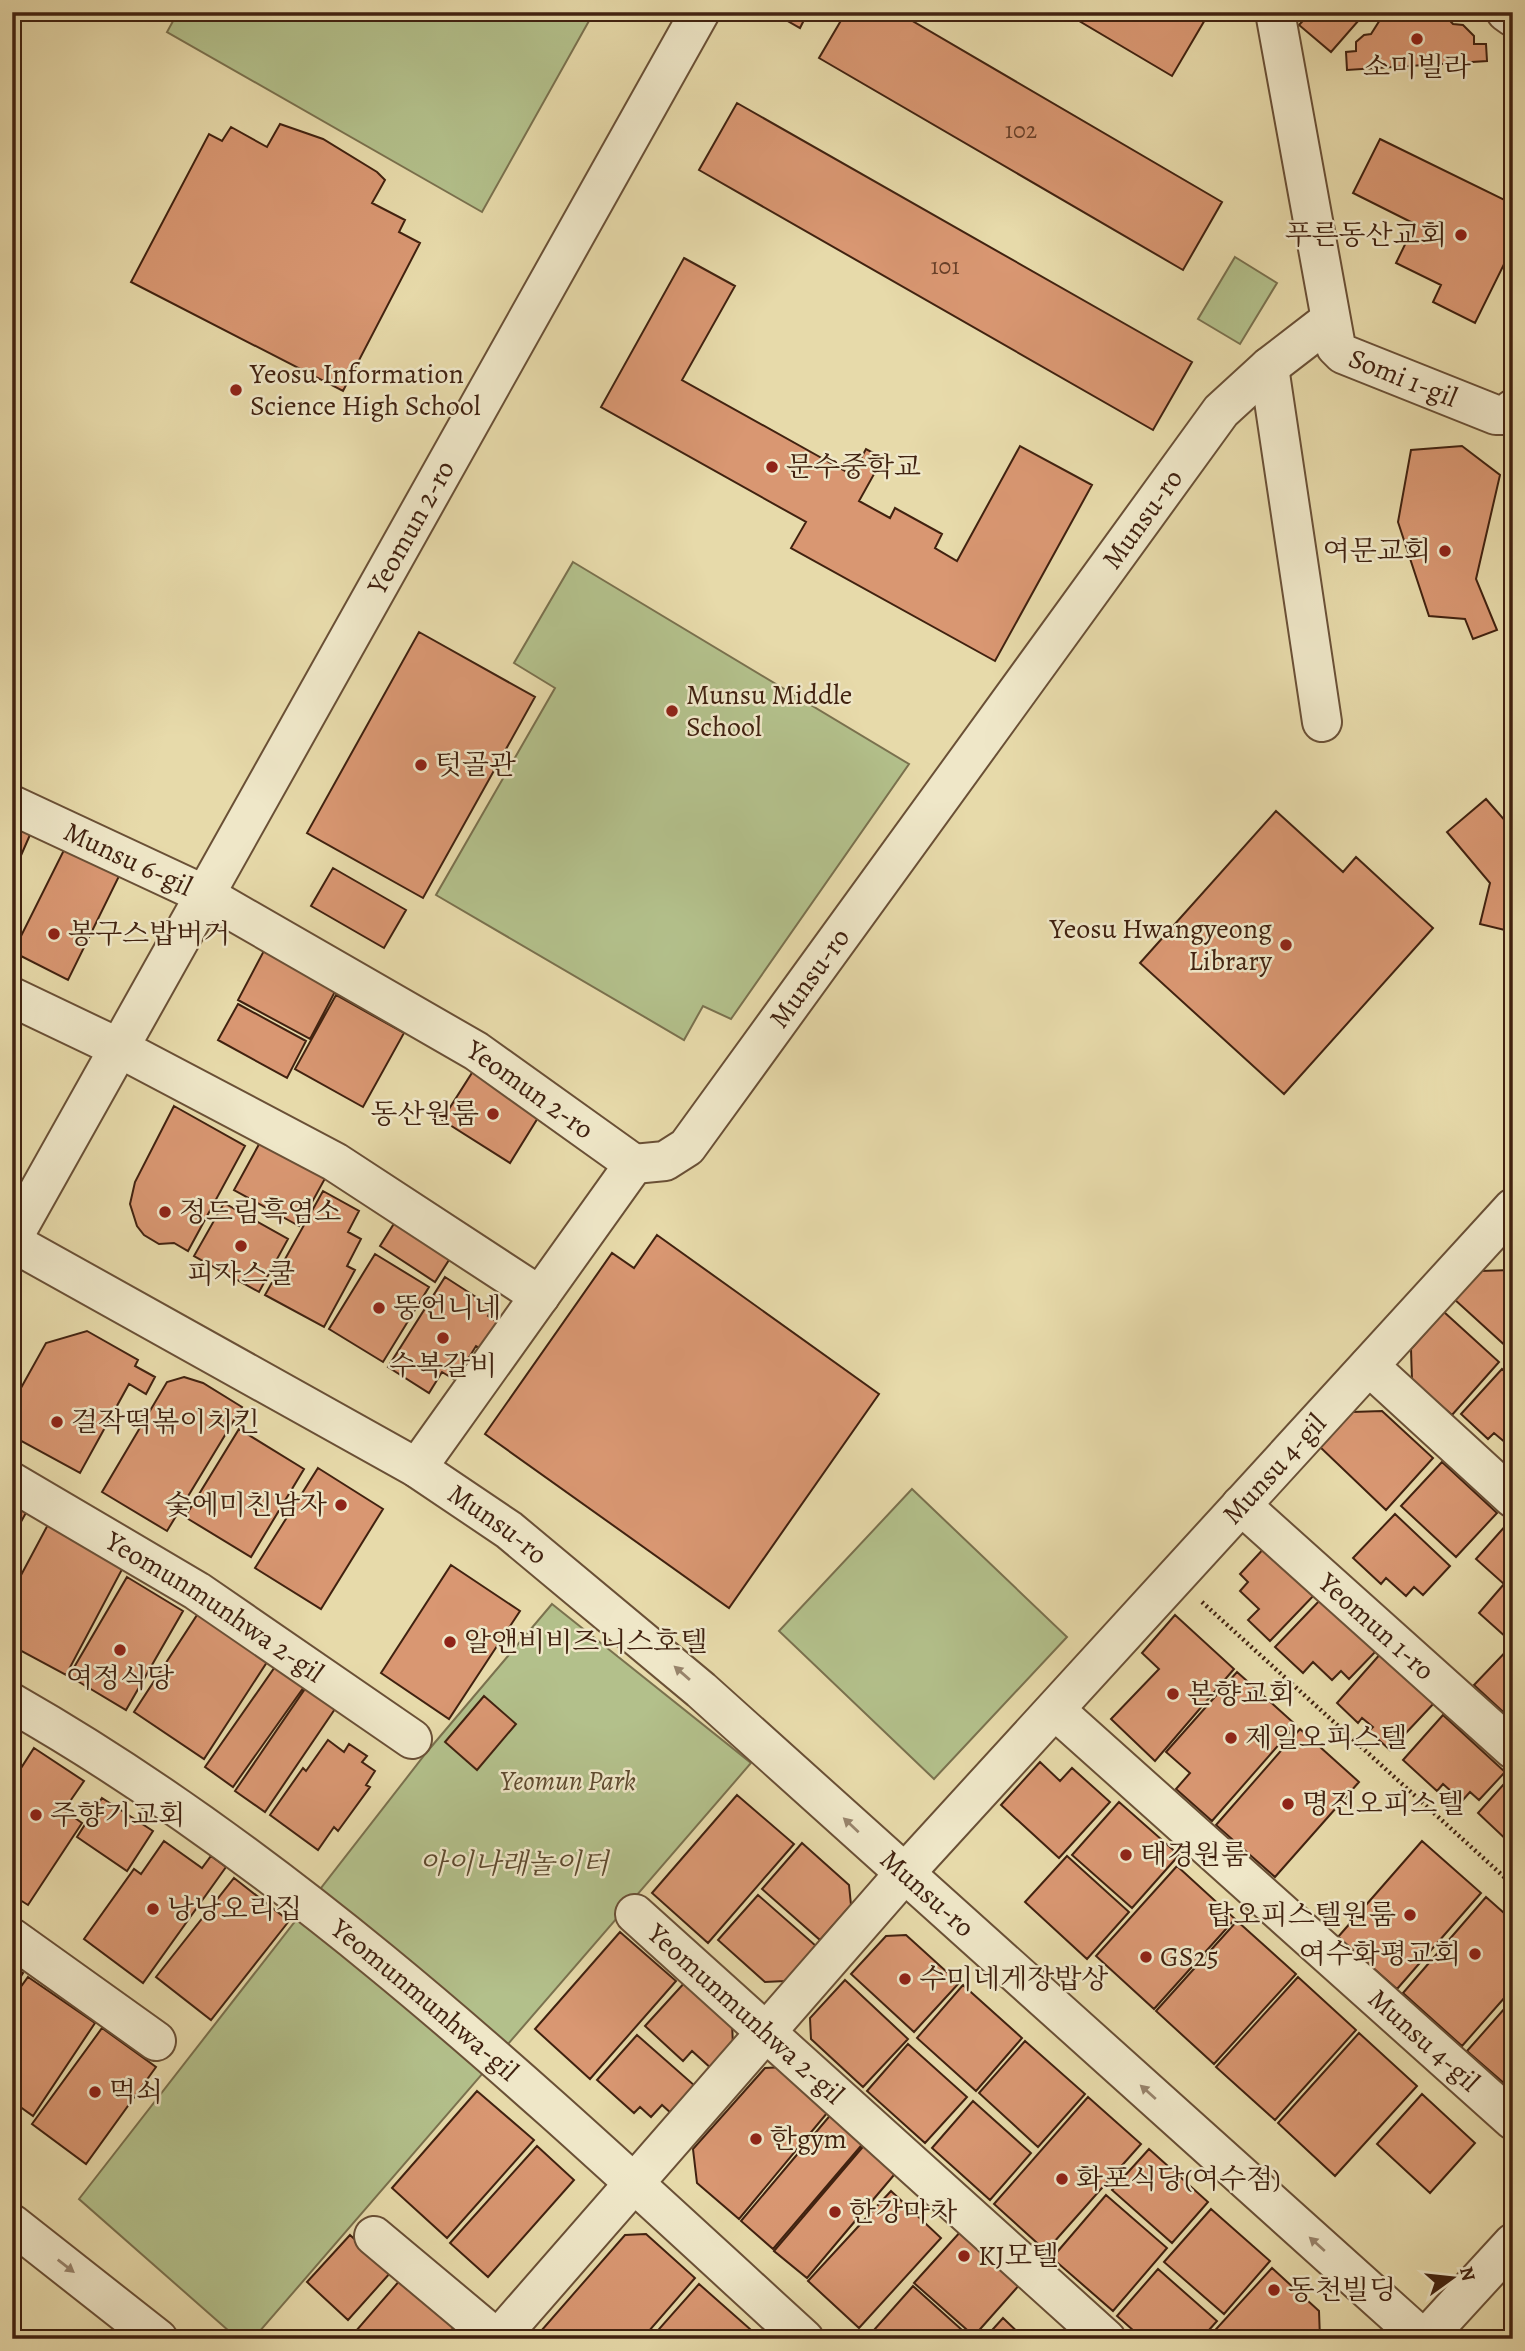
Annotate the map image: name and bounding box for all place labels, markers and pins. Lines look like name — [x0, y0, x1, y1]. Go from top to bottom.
marker: 소미빌라 — [1409, 31, 1425, 47]
place label: 소미빌라 — [1363, 48, 1471, 86]
place label: 푸른동산교회 — [1285, 216, 1447, 254]
marker: 푸른동산교회 — [1453, 227, 1469, 243]
place label: Yeosu Information Science High School — [249, 355, 481, 425]
marker: Yeosu Information Science High School — [228, 382, 244, 398]
place label: 문수중학교 — [786, 448, 921, 486]
marker: 문수중학교 — [764, 459, 780, 475]
place label: 여문교회 — [1323, 532, 1431, 570]
marker: 여문교회 — [1437, 543, 1453, 559]
place label: Munsu Middle School — [686, 676, 852, 746]
marker: Munsu Middle School — [664, 703, 680, 719]
place label: 텃골관 — [435, 746, 516, 784]
marker: 텃골관 — [413, 757, 429, 773]
place label: Yeosu Hwangyeong Library — [1049, 910, 1272, 980]
place label: 봉구스밥버거 — [68, 915, 230, 953]
marker: 봉구스밥버거 — [46, 926, 62, 942]
marker: Yeosu Hwangyeong Library — [1278, 937, 1294, 953]
place label: 동산원룸 — [371, 1095, 479, 1133]
marker: 동산원룸 — [485, 1106, 501, 1122]
place label: 정드림흑염소 — [179, 1193, 341, 1231]
marker: 정드림흑염소 — [157, 1204, 173, 1220]
marker: 피자스쿨 — [233, 1238, 249, 1254]
place label: 피자스쿨 — [187, 1255, 295, 1293]
place label: 뚱언니네 — [393, 1289, 501, 1327]
marker: 뚱언니네 — [371, 1300, 387, 1316]
marker: 수복갈비 — [435, 1330, 451, 1346]
place label: 수복갈비 — [389, 1347, 497, 1385]
place label: 걸작떡볶이치킨 — [71, 1403, 260, 1441]
marker: 걸작떡볶이치킨 — [49, 1414, 65, 1430]
place label: 숯에미친남자 — [165, 1486, 327, 1524]
marker: 숯에미친남자 — [333, 1497, 349, 1513]
place label: 알앤비비즈니스호텔 — [464, 1623, 707, 1661]
marker: 알앤비비즈니스호텔 — [442, 1634, 458, 1650]
marker: 여정식당 — [112, 1642, 128, 1658]
place label: 여정식당 — [66, 1659, 174, 1697]
place label: 본향교회 — [1187, 1675, 1295, 1713]
marker: 본향교회 — [1165, 1686, 1181, 1702]
place label: 제일오피스텔 — [1245, 1719, 1407, 1757]
marker: 제일오피스텔 — [1223, 1730, 1239, 1746]
place label: 명진오피스텔 — [1302, 1785, 1464, 1823]
place label: 주향기교회 — [50, 1796, 185, 1834]
marker: 명진오피스텔 — [1280, 1796, 1296, 1812]
marker: 주향기교회 — [28, 1807, 44, 1823]
place label: 태경원룸 — [1140, 1836, 1248, 1874]
marker: 태경원룸 — [1118, 1847, 1134, 1863]
place label: 낭낭오리집 — [167, 1890, 302, 1928]
place label: 탑오피스텔원룸 — [1207, 1896, 1396, 1934]
marker: 낭낭오리집 — [145, 1901, 161, 1917]
marker: 탑오피스텔원룸 — [1402, 1907, 1418, 1923]
place label: 여수화평교회 — [1299, 1935, 1461, 1973]
place label: GS25 — [1160, 1938, 1219, 1976]
marker: 여수화평교회 — [1467, 1946, 1483, 1962]
marker: GS25 — [1138, 1949, 1154, 1965]
place label: 수미네게장밥상 — [919, 1960, 1108, 1998]
marker: 수미네게장밥상 — [897, 1971, 913, 1987]
place label: 먹쇠 — [109, 2073, 163, 2111]
marker: 먹쇠 — [87, 2084, 103, 2100]
place label: 한gym — [770, 2120, 847, 2158]
marker: 한gym — [748, 2131, 764, 2147]
place label: 화포식당(여수점) — [1076, 2160, 1281, 2198]
marker: 화포식당(여수점) — [1054, 2171, 1070, 2187]
place label: 한강마차 — [849, 2193, 957, 2231]
marker: 한강마차 — [827, 2204, 843, 2220]
place label: KJ모텔 — [978, 2237, 1059, 2275]
marker: KJ모텔 — [956, 2248, 972, 2264]
place label: 동천빌딩 — [1288, 2271, 1396, 2309]
marker: 동천빌딩 — [1266, 2282, 1282, 2298]

